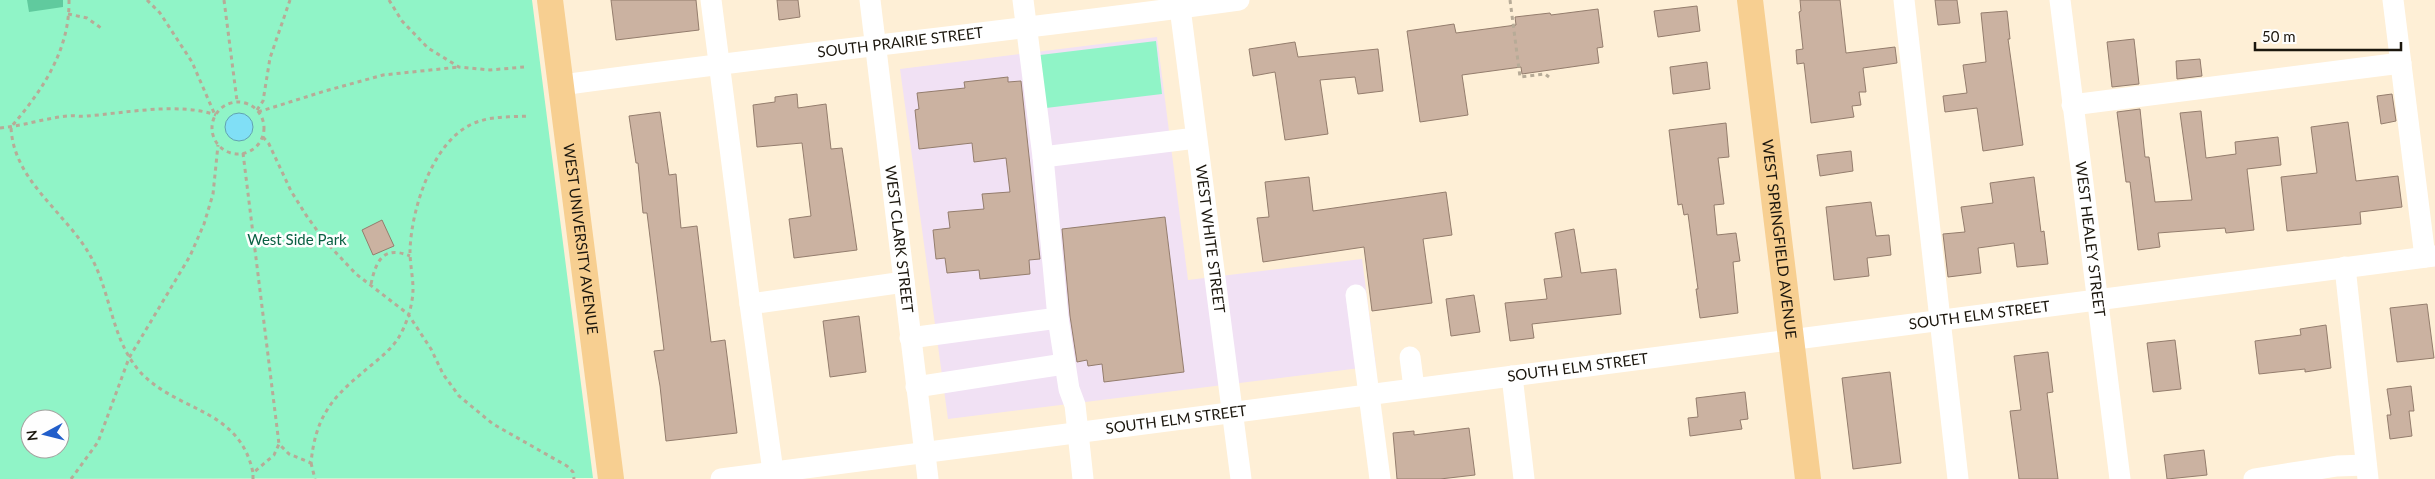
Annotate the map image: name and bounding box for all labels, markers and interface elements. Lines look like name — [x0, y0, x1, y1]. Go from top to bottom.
scale bar — [2255, 20, 2401, 52]
street label: SOUTH PRAIRIE STREET — [816, 23, 984, 60]
text: 50 m — [2262, 27, 2296, 45]
street label: WEST SPRINGFIELD AVENUE — [1759, 138, 1801, 340]
street label: WEST UNIVERSITY AVENUE — [560, 142, 603, 335]
street label: WEST HEALEY STREET — [2072, 160, 2110, 318]
street label: WEST CLARK STREET — [882, 164, 918, 314]
street label: WEST WHITE STREET — [1192, 164, 1229, 314]
park label: West Side Park — [247, 230, 347, 248]
street label: SOUTH ELM STREET — [1908, 296, 2051, 332]
street label: SOUTH ELM STREET — [1506, 348, 1649, 385]
street label: SOUTH ELM STREET — [1104, 401, 1248, 437]
north arrow — [20, 409, 70, 459]
text: N — [23, 429, 41, 442]

